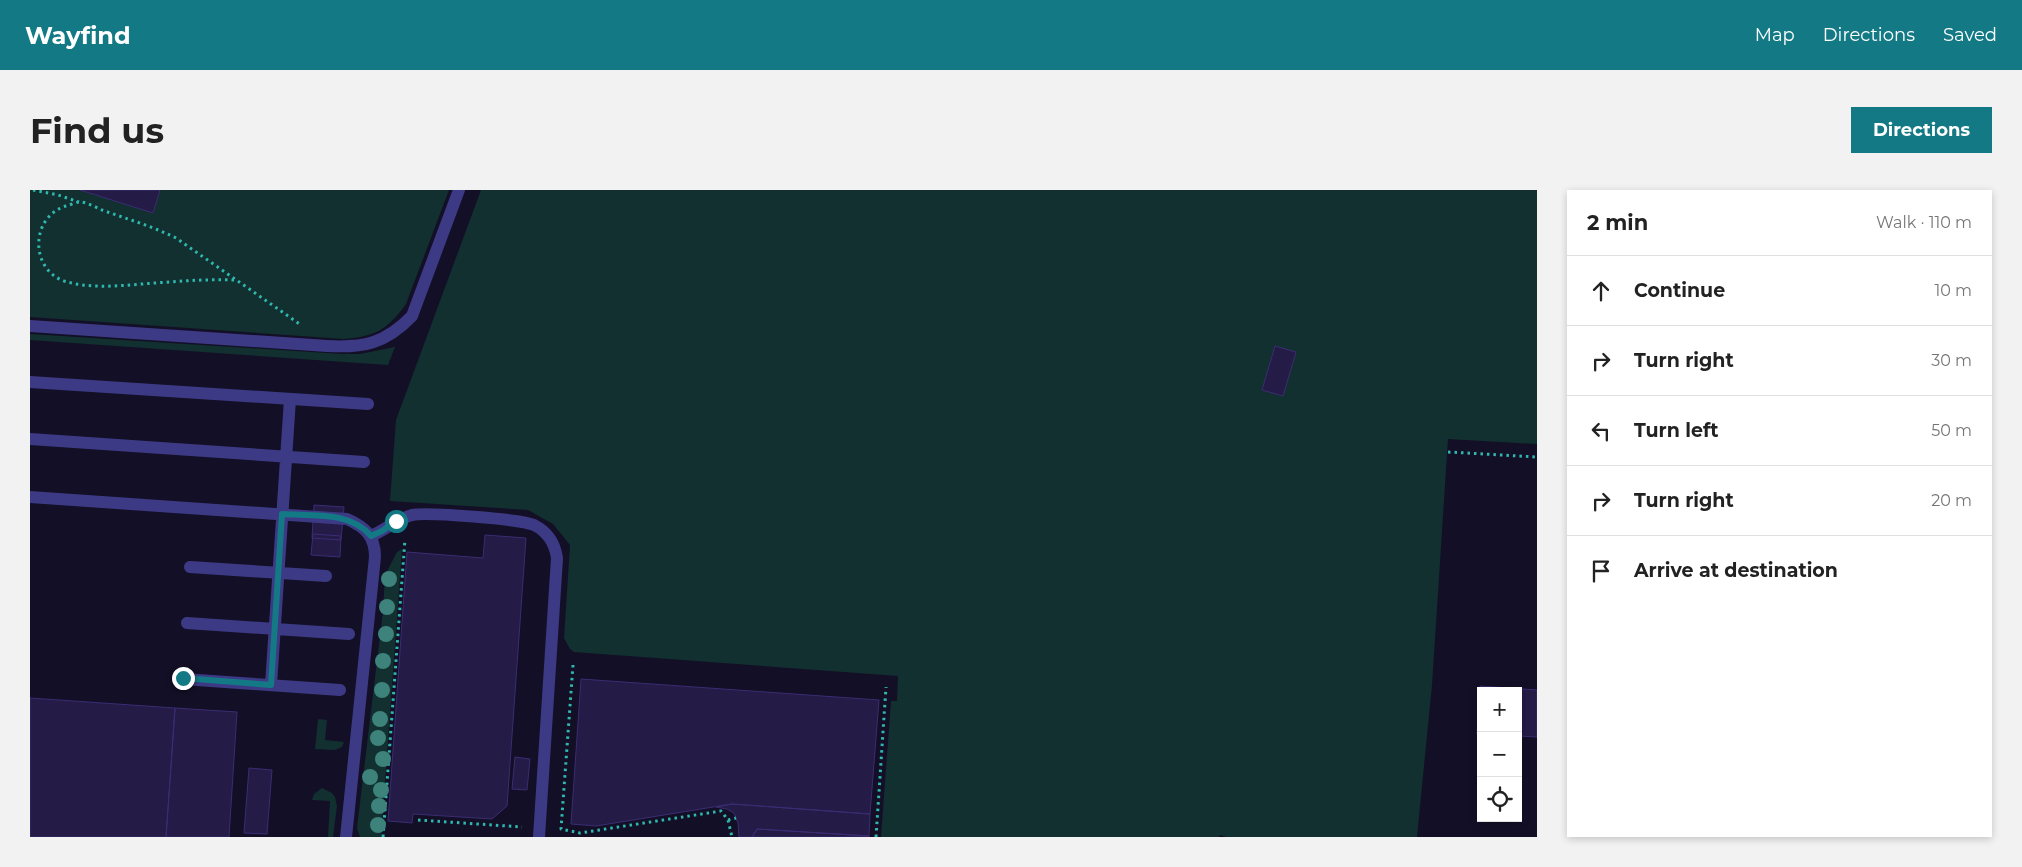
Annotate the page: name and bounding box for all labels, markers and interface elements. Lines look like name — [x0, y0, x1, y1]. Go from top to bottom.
text: Wayfind — [25, 21, 131, 50]
text: Map — [1755, 24, 1795, 46]
text: Directions — [1823, 24, 1915, 46]
text: Saved — [1943, 24, 1997, 46]
button: Directions — [1851, 107, 1992, 153]
text: Find us — [30, 109, 164, 152]
text: 2 min — [1587, 210, 1648, 235]
text: Walk · 110 m — [1876, 213, 1972, 232]
icon: ahead — [1587, 277, 1615, 305]
text: Continue — [1634, 279, 1725, 302]
text: 10 m — [1934, 281, 1972, 300]
icon: right — [1587, 347, 1615, 375]
text: Turn right — [1634, 349, 1734, 372]
text: 30 m — [1931, 351, 1972, 370]
icon: left — [1587, 417, 1615, 445]
text: Turn left — [1634, 419, 1719, 442]
text: 50 m — [1931, 421, 1972, 440]
icon: right — [1587, 487, 1615, 515]
text: Turn right — [1634, 489, 1734, 512]
text: 20 m — [1931, 491, 1972, 510]
route start — [385, 510, 408, 533]
icon: arrive — [1587, 557, 1615, 585]
text: Arrive at destination — [1634, 559, 1838, 582]
route end — [172, 667, 195, 690]
map controls — [1477, 687, 1522, 822]
button: + — [1477, 687, 1522, 732]
button: − — [1477, 732, 1522, 777]
button: locate — [1477, 777, 1522, 822]

